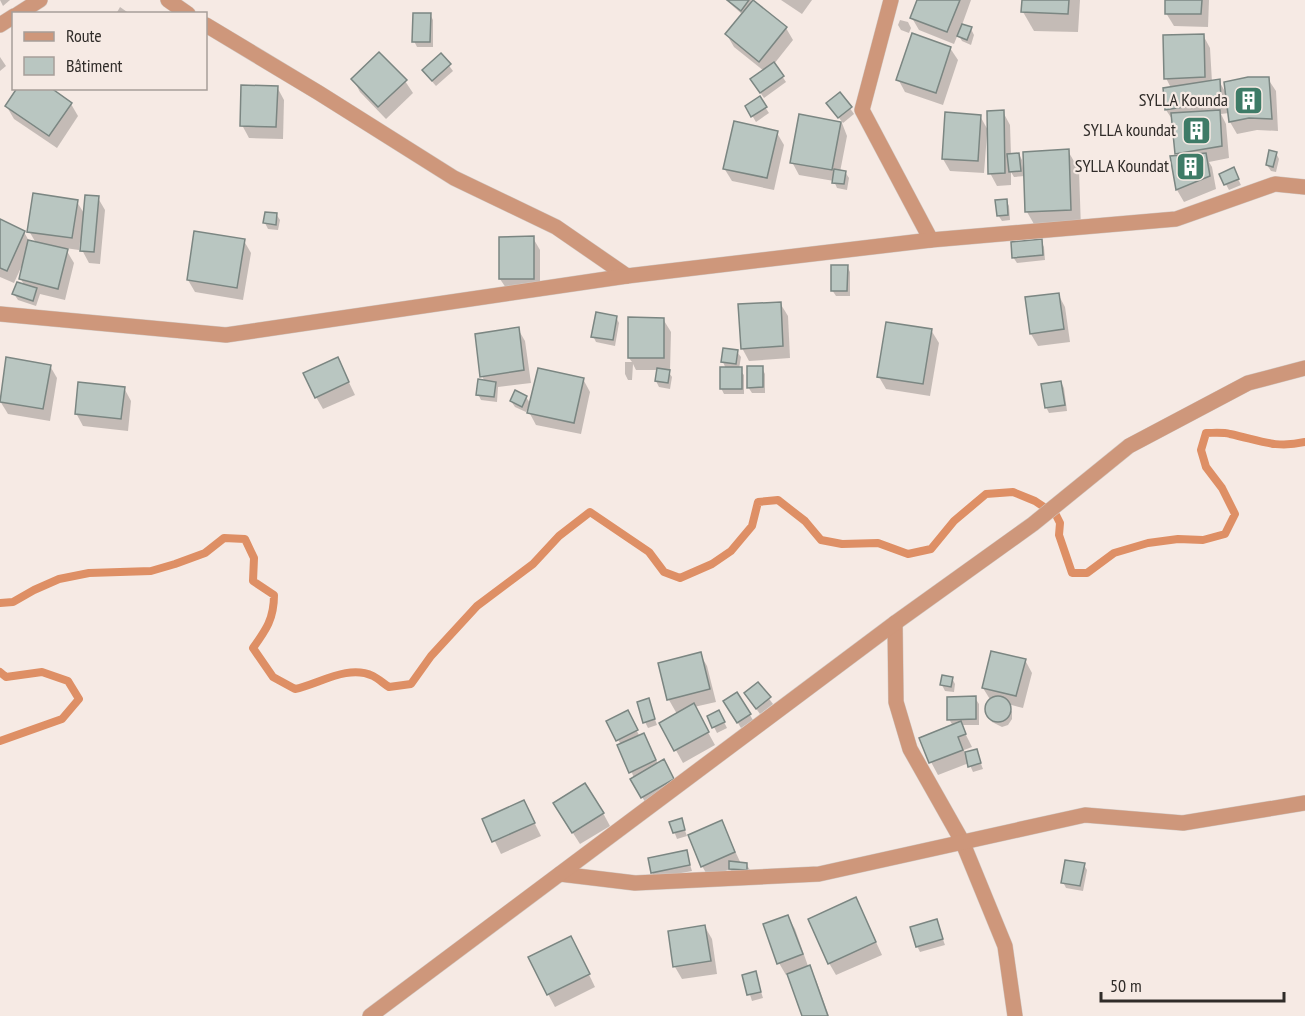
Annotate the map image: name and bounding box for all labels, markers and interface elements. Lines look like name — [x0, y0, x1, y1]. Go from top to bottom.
legend — [12, 12, 207, 90]
text: Route — [66, 24, 102, 47]
text: Bâtiment — [66, 54, 123, 77]
building icon: SYLLA Kounda — [1233, 84, 1265, 116]
place label: SYLLA Kounda — [1139, 88, 1228, 111]
building icon: SYLLA koundat — [1181, 114, 1213, 146]
place label: SYLLA koundat — [1083, 118, 1176, 141]
building icon: SYLLA Koundat — [1174, 150, 1206, 182]
place label: SYLLA Koundat — [1075, 154, 1169, 177]
scale bar — [1101, 965, 1284, 1003]
text: 50 m — [1110, 974, 1142, 997]

